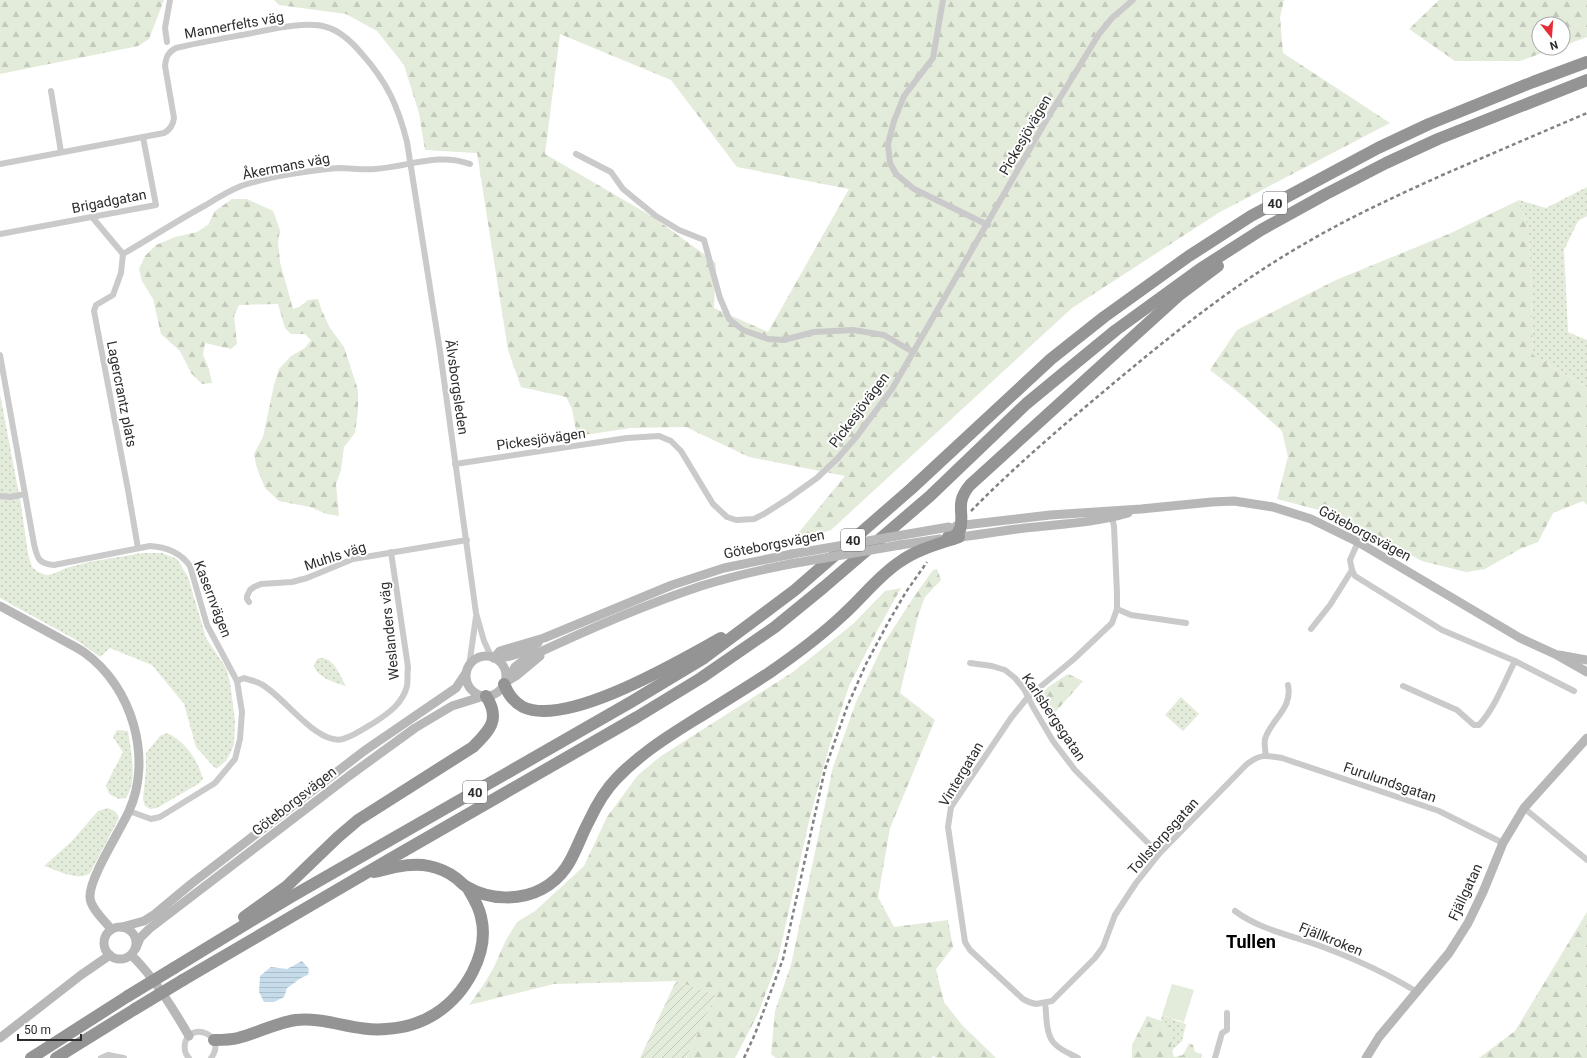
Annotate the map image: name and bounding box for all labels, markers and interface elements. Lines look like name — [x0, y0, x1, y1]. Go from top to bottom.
street label: Mannerfelts väg — [183, 8, 285, 42]
north arrow — [1531, 16, 1571, 56]
text: N — [1548, 38, 1559, 53]
street label: Pickesjövägen — [996, 92, 1054, 178]
street label: Åkermans väg — [241, 149, 331, 182]
street label: Brigadgatan — [70, 186, 148, 216]
road number: 40 — [1263, 192, 1287, 214]
street label: Älvsborgsleden — [442, 338, 472, 436]
street label: Lagercrantz plats — [104, 340, 140, 448]
street label: Pickesjövägen — [826, 369, 892, 451]
street label: Pickesjövägen — [495, 425, 587, 453]
street label: Göteborgsvägen — [1316, 502, 1414, 564]
street label: Göteborgsvägen — [722, 526, 826, 562]
road number: 40 — [841, 529, 865, 551]
street label: Muhls väg — [302, 539, 368, 573]
street label: Kasernvägen — [191, 558, 235, 640]
street label: Weslanders väg — [376, 581, 402, 681]
street label: Karlsbergsgatan — [1019, 670, 1089, 764]
street label: Vintergatan — [936, 739, 986, 809]
street label: Furulundsgatan — [1341, 759, 1439, 805]
street label: Göteborgsvägen — [249, 763, 339, 839]
road number: 40 — [463, 781, 487, 803]
street label: Tollstorpsgatan — [1124, 794, 1202, 878]
street label: Fjällgatan — [1445, 861, 1485, 923]
street label: Fjällkroken — [1297, 919, 1365, 959]
district label: Tullen — [1226, 931, 1276, 952]
scale bar — [18, 1016, 81, 1042]
text: 50 m — [24, 1023, 51, 1037]

